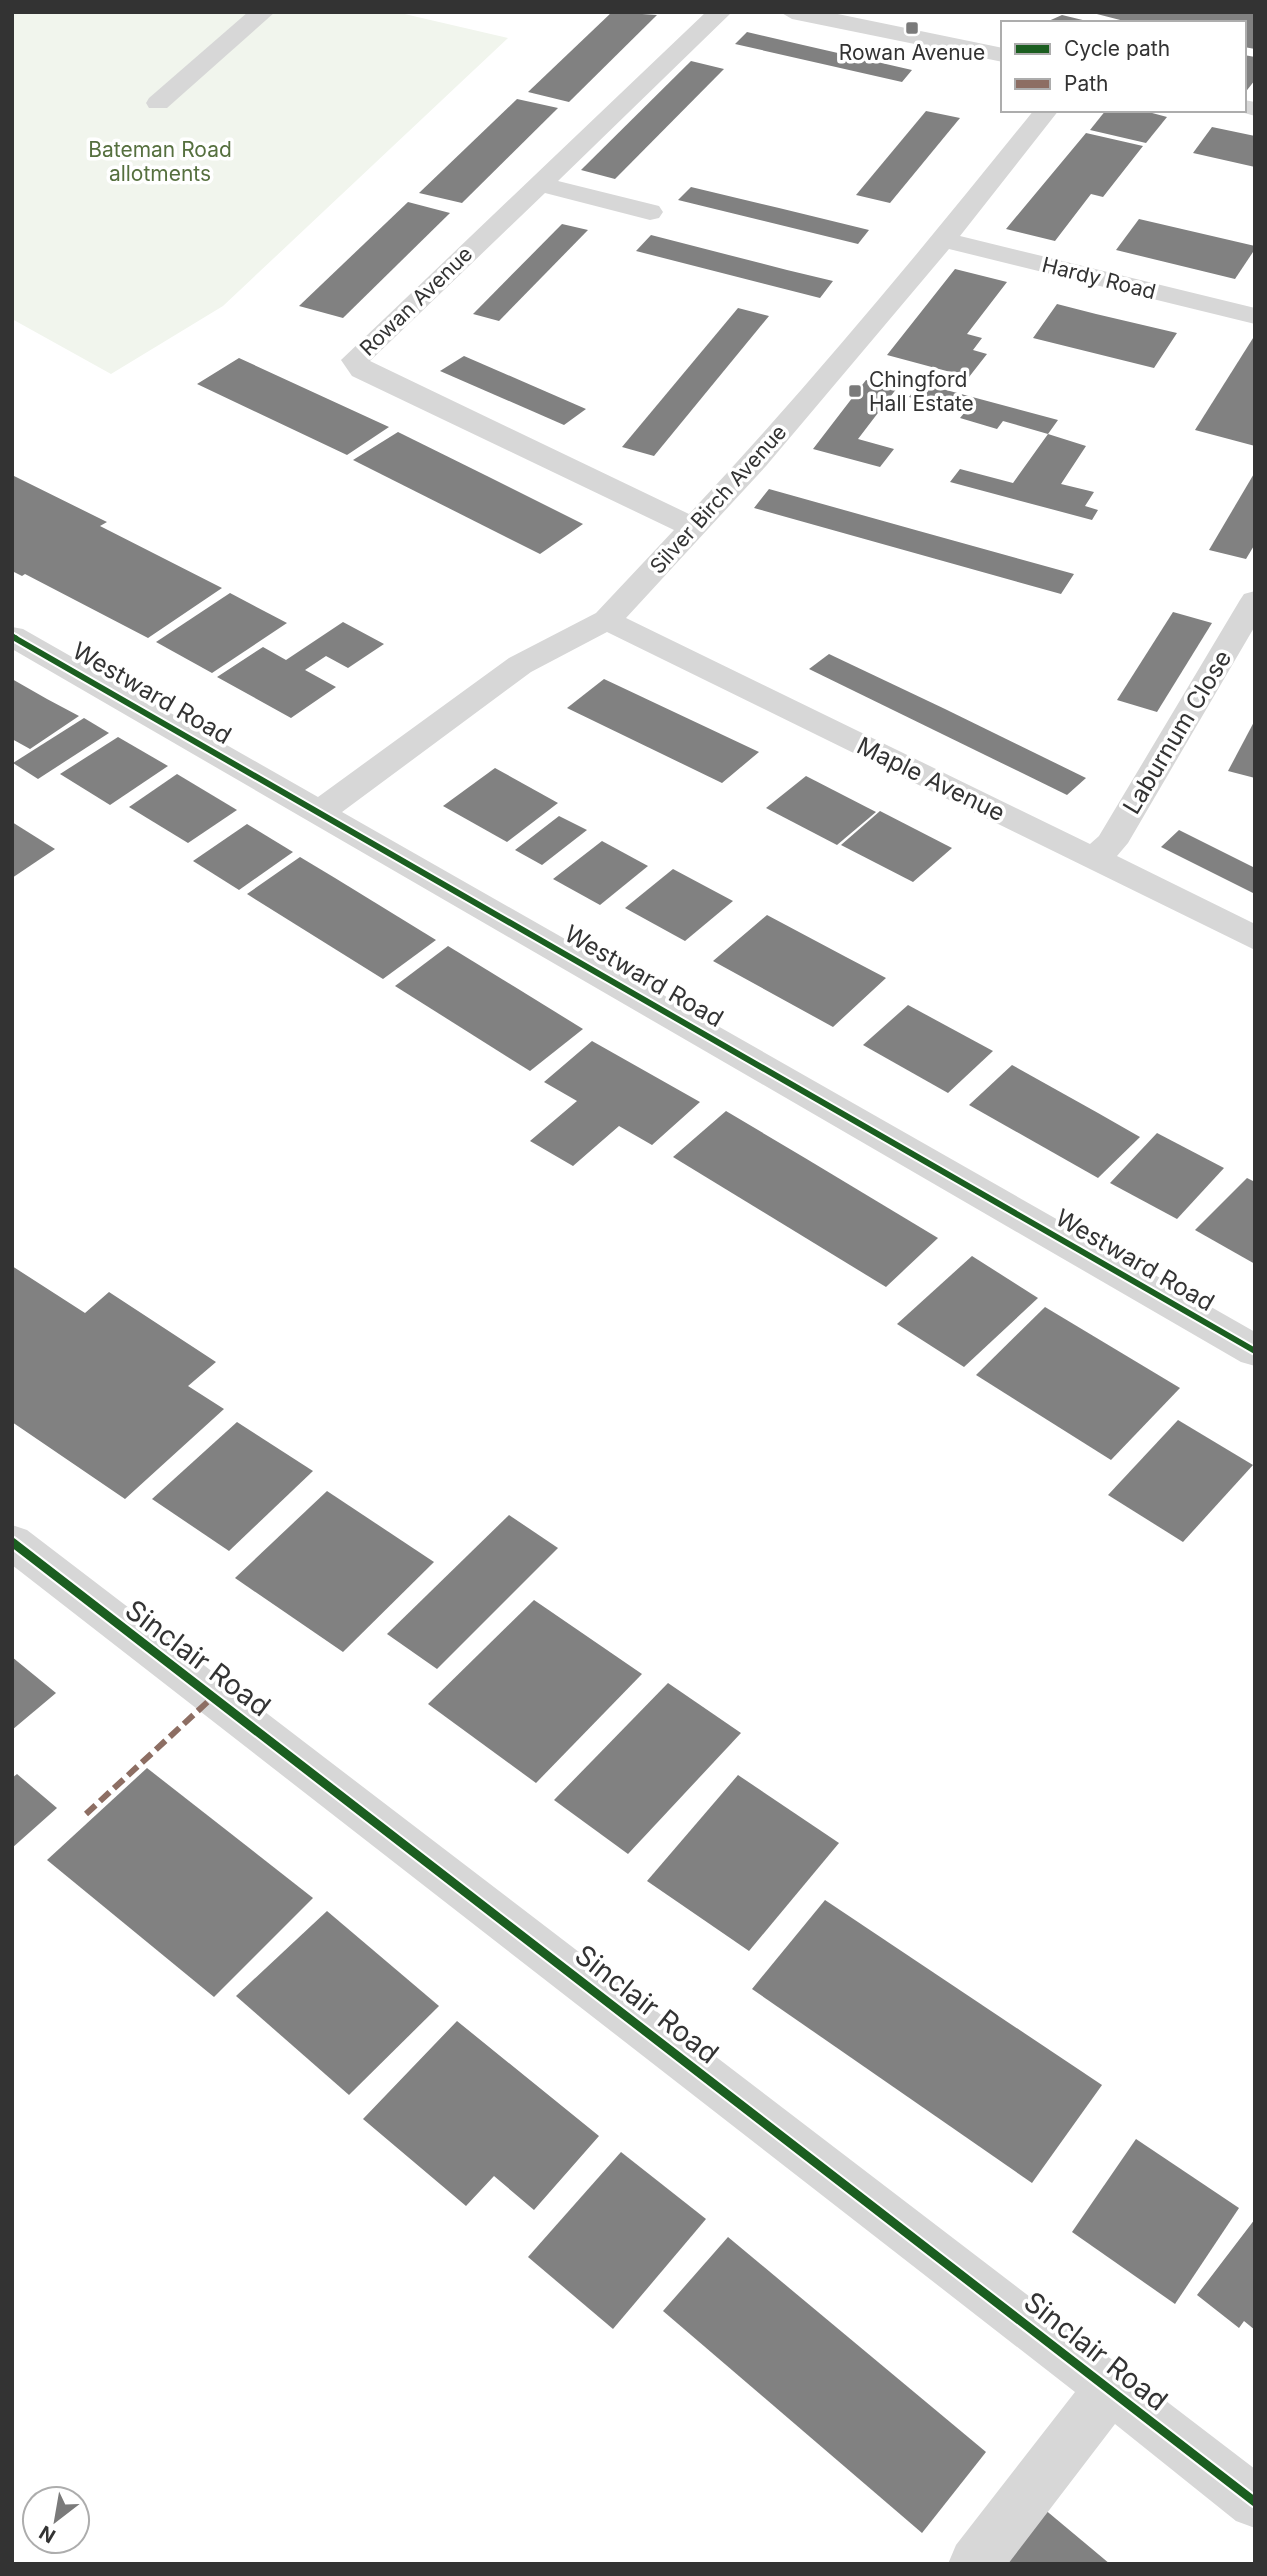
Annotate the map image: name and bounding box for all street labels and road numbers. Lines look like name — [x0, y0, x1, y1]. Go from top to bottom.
street label: Rowan Avenue — [355, 241, 477, 361]
street label: Hardy Road — [1040, 252, 1158, 304]
street label: Silver Birch Avenue — [645, 419, 791, 579]
street label: Westward Road — [68, 636, 236, 750]
street label: Laburnum Close — [1117, 645, 1237, 819]
street label: Maple Avenue — [852, 731, 1010, 827]
street label: Westward Road — [560, 919, 728, 1033]
street label: Westward Road — [1051, 1203, 1219, 1317]
street label: Sinclair Road — [119, 1593, 277, 1723]
street label: Sinclair Road — [569, 1937, 725, 2071]
street label: Sinclair Road — [1018, 2284, 1174, 2418]

